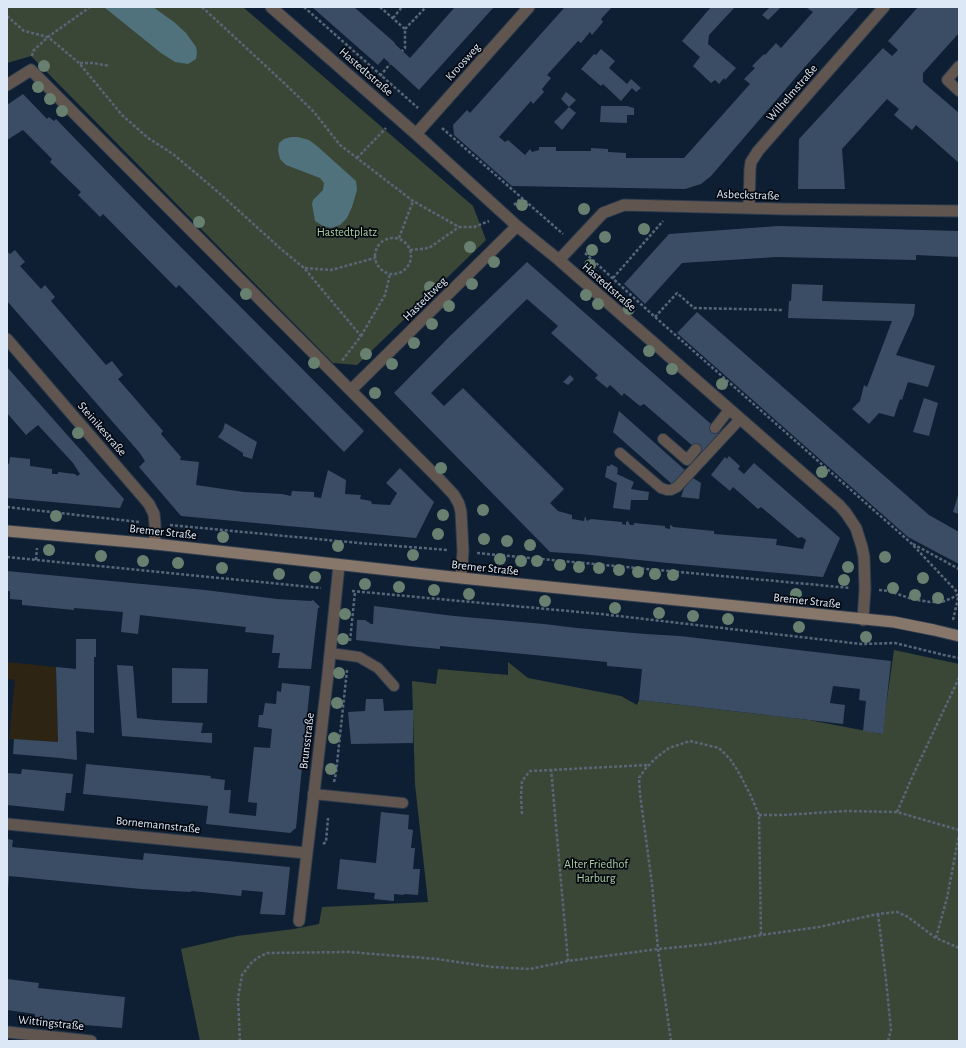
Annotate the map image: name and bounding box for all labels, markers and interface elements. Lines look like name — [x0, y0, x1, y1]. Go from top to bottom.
street label: Kroosweg — [442, 40, 484, 84]
street label: Hastedtstraße — [336, 45, 396, 99]
street label: Wilhelmstraße — [763, 62, 821, 124]
street label: Asbeckstraße — [716, 187, 780, 203]
park label: Hastedtplatz — [317, 225, 377, 239]
street label: Hastedtstraße — [579, 260, 639, 314]
street label: Hastedtweg — [400, 274, 450, 324]
street label: Steinikestraße — [74, 399, 130, 459]
street label: Bremer Straße — [129, 521, 197, 543]
street label: Bremer Straße — [451, 557, 519, 579]
street label: Bremer Straße — [773, 590, 841, 612]
street label: Brunsstraße — [296, 712, 318, 770]
street label: Bornemannstraße — [115, 813, 201, 837]
park label: Alter Friedhof Harburg — [564, 857, 628, 885]
street label: Wittingstraße — [17, 1012, 85, 1034]

